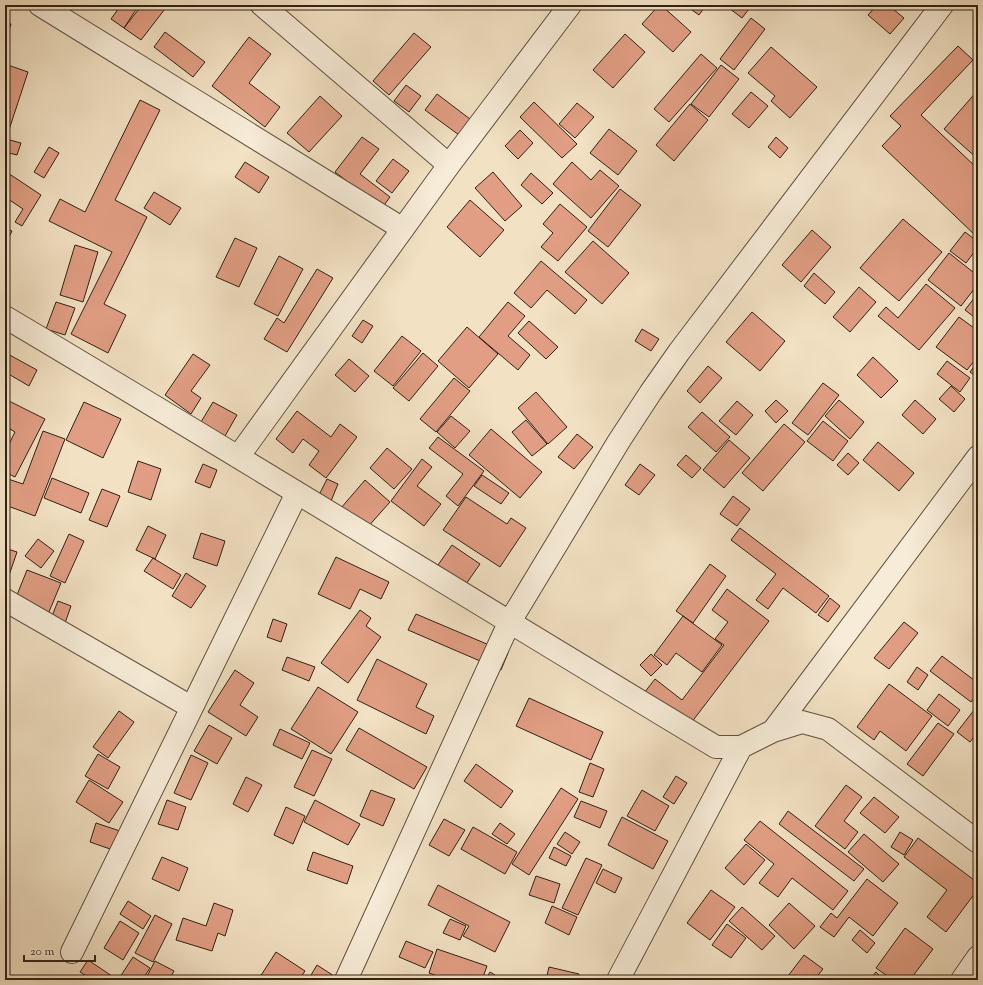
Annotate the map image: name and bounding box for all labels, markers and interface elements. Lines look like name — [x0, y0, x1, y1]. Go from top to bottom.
scale bar — [24, 937, 95, 963]
text: 20 m — [30, 943, 55, 961]

